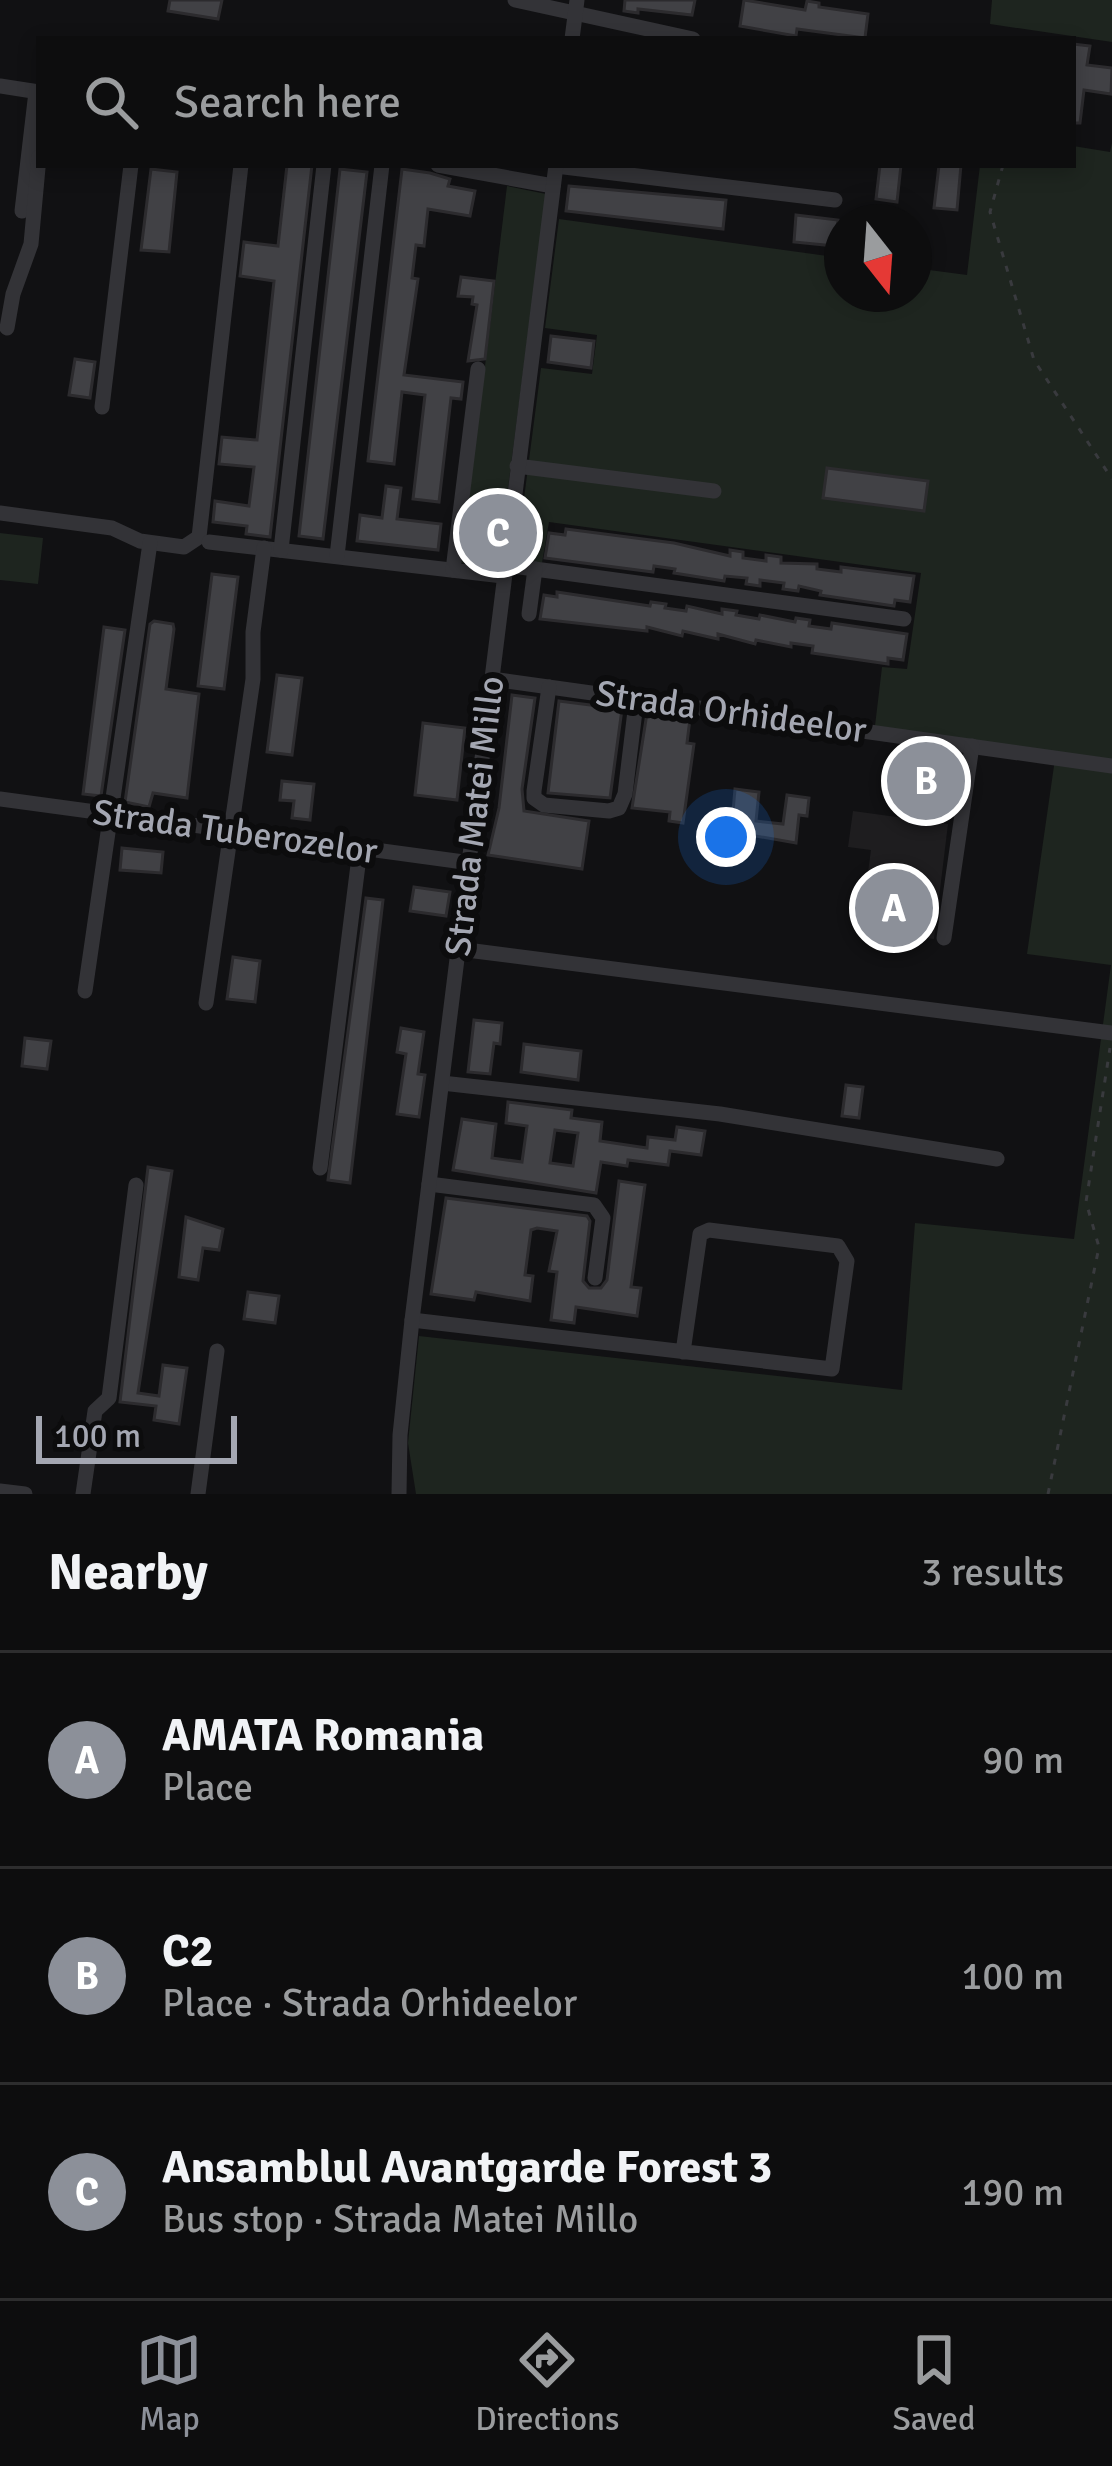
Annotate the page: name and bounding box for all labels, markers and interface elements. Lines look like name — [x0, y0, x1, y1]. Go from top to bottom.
search box — [36, 36, 1076, 168]
icon: search — [78, 69, 144, 135]
text: Search here — [174, 75, 401, 130]
north arrow — [824, 204, 932, 312]
pin: C — [459, 488, 537, 578]
street label: Strada Orhideelor — [593, 671, 870, 753]
street label: Strada Matei Millo — [435, 673, 515, 959]
pin: B — [887, 736, 965, 826]
street label: Strada Tuberozelor — [90, 790, 381, 874]
your location — [696, 807, 756, 867]
pin: A — [855, 863, 933, 953]
scale bar — [36, 1410, 237, 1463]
text: 100 m — [54, 1416, 141, 1457]
text: Nearby — [48, 1541, 208, 1604]
text: 3 results — [921, 1548, 1064, 1596]
text: AMATA Romania — [162, 1708, 484, 1763]
text: A — [75, 1736, 99, 1784]
text: 90 m — [982, 1736, 1064, 1784]
text: Place — [162, 1763, 253, 1811]
text: C2 — [162, 1924, 214, 1979]
text: B — [75, 1952, 99, 2000]
text: 100 m — [961, 1952, 1064, 2000]
text: Place · Strada Orhideelor — [162, 1979, 577, 2027]
text: Ansamblul Avantgarde Forest 3 — [162, 2140, 772, 2195]
text: C — [75, 2168, 99, 2216]
text: 190 m — [961, 2168, 1064, 2216]
text: Bus stop · Strada Matei Millo — [162, 2195, 638, 2243]
tab: Map — [136, 2327, 202, 2440]
tab: Directions — [475, 2327, 620, 2440]
tab: Saved — [892, 2327, 976, 2440]

